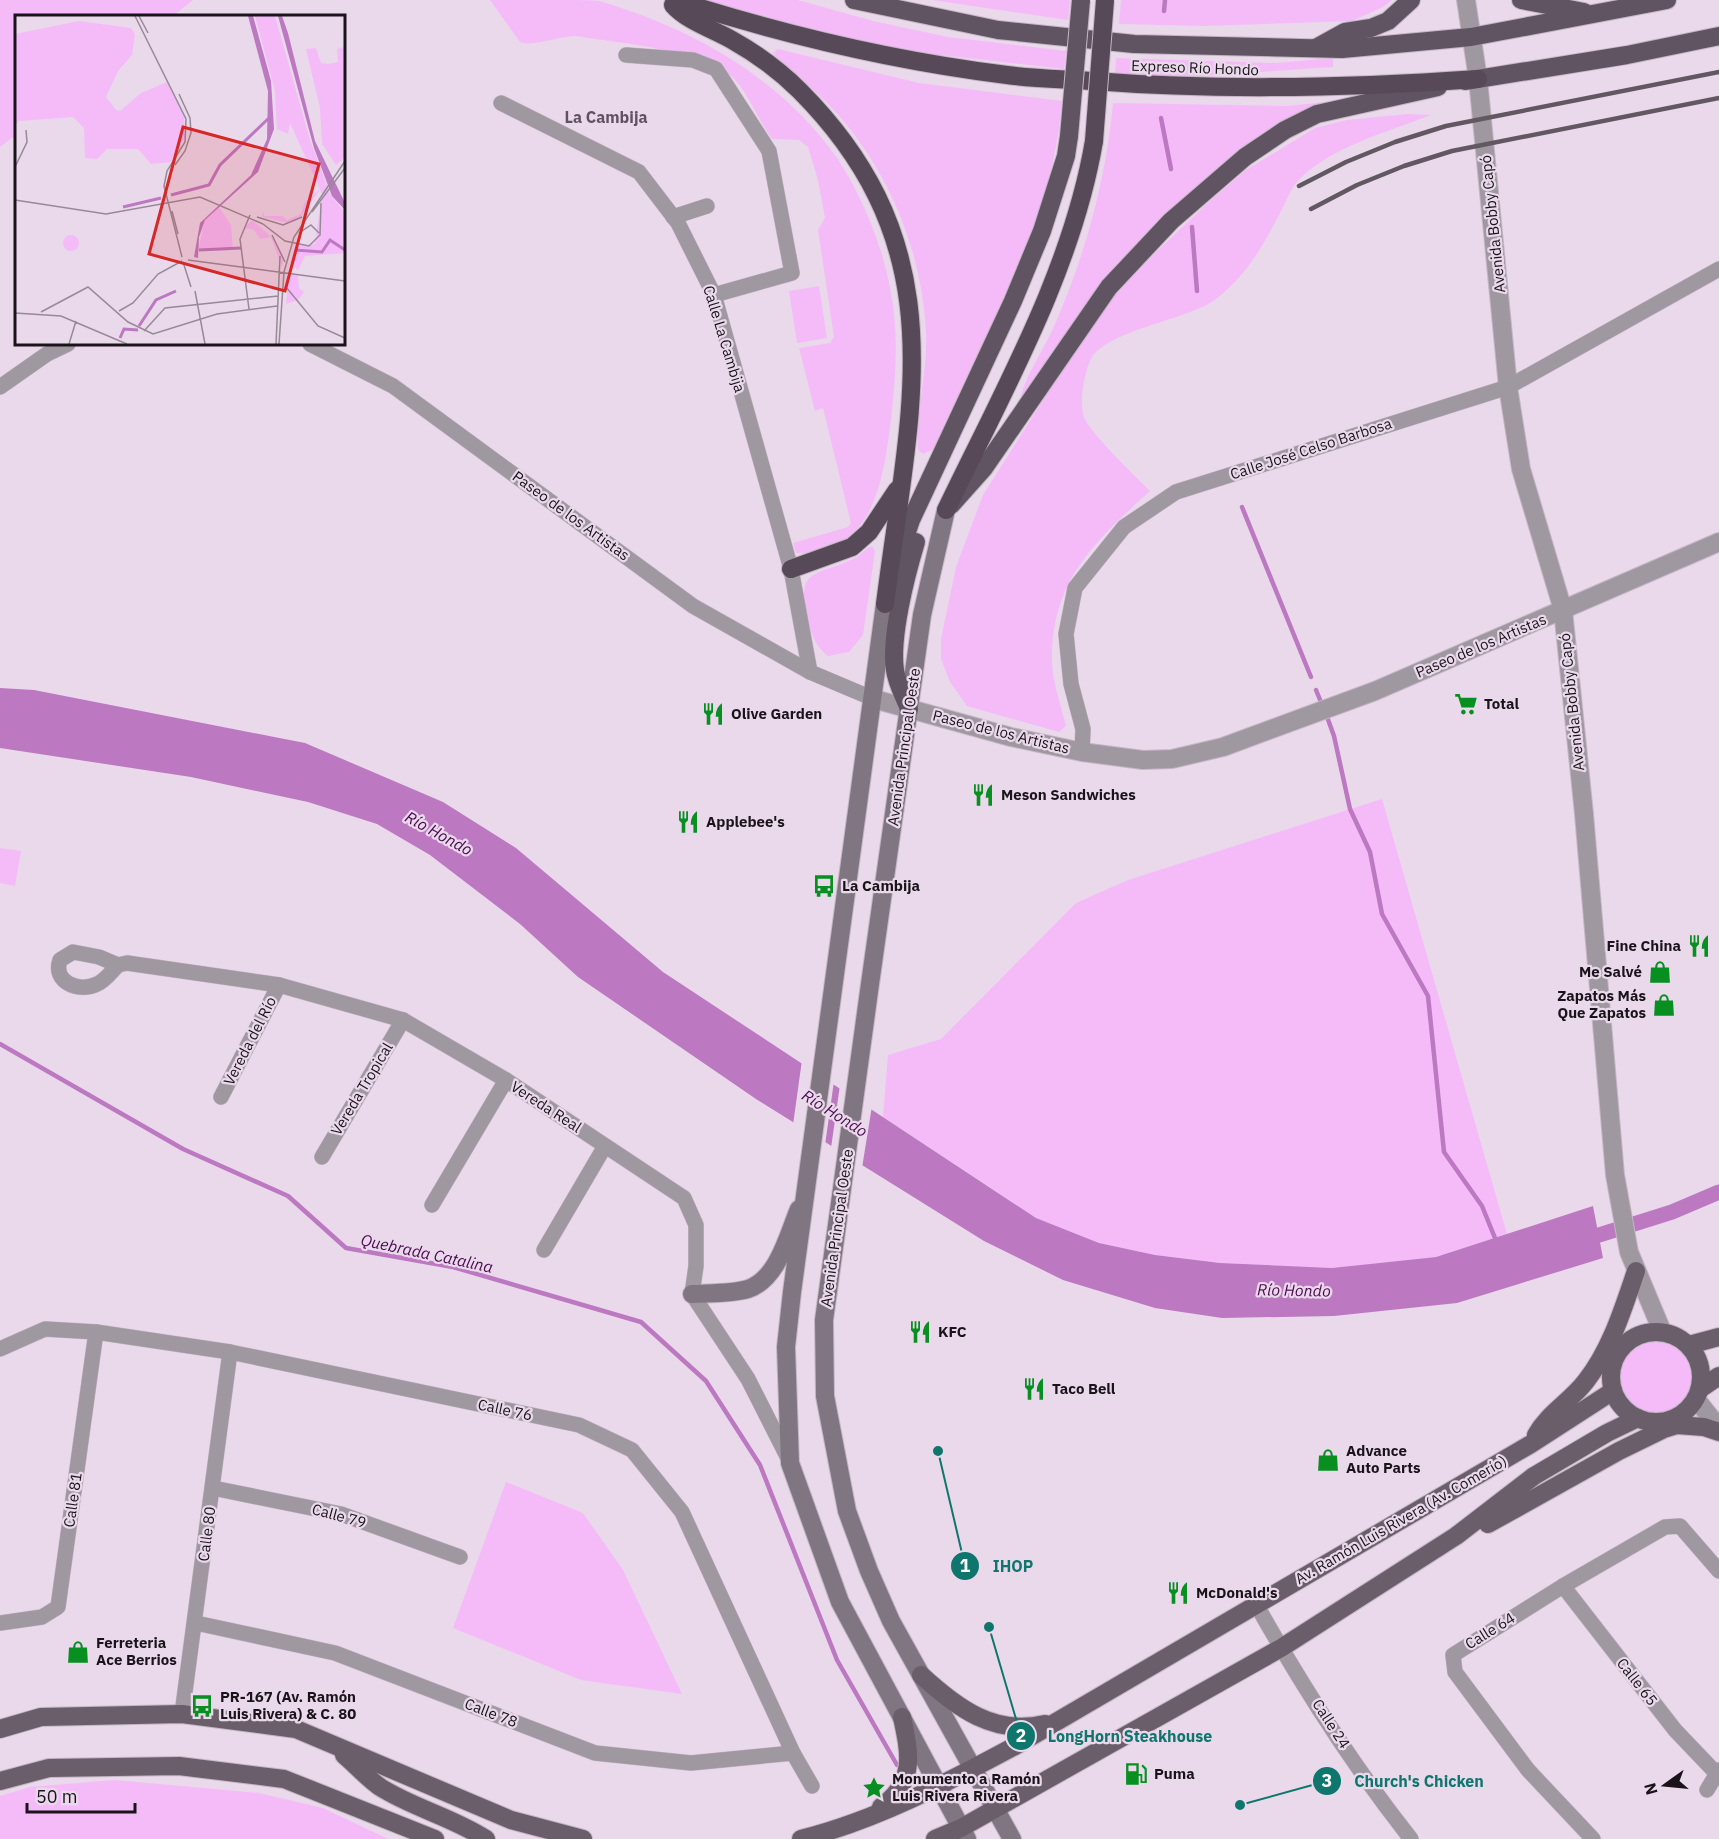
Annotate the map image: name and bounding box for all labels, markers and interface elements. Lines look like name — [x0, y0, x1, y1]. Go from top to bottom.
inset map — [15, 15, 345, 345]
street label: Expreso Río Hondo — [1131, 56, 1259, 79]
district label: La Cambija — [564, 107, 648, 127]
street label: Avenida Bobby Capó — [1476, 154, 1509, 294]
street label: Calle La Cambija — [699, 283, 750, 395]
street label: Calle José Celso Barbosa — [1228, 413, 1394, 484]
street label: Paseo de los Artistas — [509, 467, 634, 564]
street label: Paseo de los Artistas — [1413, 609, 1549, 682]
street label: Avenida Bobby Capó — [1555, 632, 1588, 772]
street label: Avenida Principal Oeste — [883, 667, 924, 827]
supermarket icon: Total — [1453, 691, 1479, 717]
place label: Total — [1484, 694, 1519, 713]
restaurant icon: Olive Garden — [700, 701, 726, 727]
place label: Olive Garden — [731, 704, 822, 723]
street label: Paseo de los Artistas — [931, 705, 1071, 758]
restaurant icon: Meson Sandwiches — [970, 782, 996, 808]
place label: Meson Sandwiches — [1001, 785, 1136, 804]
water label: Río Hondo — [402, 806, 476, 860]
restaurant icon: Applebee's — [675, 809, 701, 835]
place label: Applebee's — [706, 812, 785, 831]
bus stop icon: La Cambija — [811, 873, 837, 899]
place label: La Cambija — [842, 876, 920, 895]
restaurant icon: Fine China — [1686, 933, 1712, 959]
place label: Fine China — [1607, 936, 1681, 955]
shop icon: Me Salvé — [1647, 959, 1673, 985]
place label: Me Salvé — [1579, 962, 1642, 981]
place label: Zapatos Más Que Zapatos — [1557, 986, 1646, 1022]
shop icon: Zapatos Más Que Zapatos — [1651, 992, 1677, 1018]
street label: Vereda del Río — [219, 993, 280, 1088]
street label: Vereda Tropical — [326, 1039, 397, 1138]
street label: Vereda Real — [507, 1077, 585, 1136]
water label: Río Hondo — [798, 1085, 872, 1141]
street label: Avenida Principal Oeste — [816, 1148, 857, 1308]
water label: Quebrada Catalina — [359, 1229, 495, 1277]
water label: Río Hondo — [1257, 1279, 1331, 1301]
restaurant icon: KFC — [907, 1319, 933, 1345]
place label: KFC — [938, 1322, 967, 1341]
restaurant icon: Taco Bell — [1021, 1376, 1047, 1402]
place label: Taco Bell — [1052, 1379, 1116, 1398]
street label: Calle 76 — [476, 1394, 534, 1425]
place label: Advance Auto Parts — [1346, 1441, 1421, 1477]
shop icon: Advance Auto Parts — [1315, 1447, 1341, 1473]
street label: Av. Ramón Luis Rivera (Av. Comerío) — [1291, 1451, 1510, 1588]
street label: Calle 81 — [59, 1471, 86, 1529]
street label: Calle 79 — [310, 1499, 368, 1532]
street label: Calle 80 — [194, 1505, 219, 1562]
callout: IHOP — [950, 1549, 1045, 1583]
text: 1 — [960, 1554, 971, 1577]
text: IHOP — [993, 1556, 1033, 1576]
restaurant icon: McDonald's — [1165, 1580, 1191, 1606]
place label: McDonald's — [1196, 1583, 1278, 1602]
street label: Calle 64 — [1461, 1608, 1518, 1653]
place label: Ferreteria Ace Berrios — [96, 1633, 177, 1669]
shop icon: Ferreteria Ace Berrios — [65, 1639, 91, 1665]
street label: Calle 65 — [1613, 1654, 1662, 1709]
place label: PR-167 (Av. Ramón Luis Rivera) & C. 80 — [220, 1687, 356, 1723]
bus stop icon: PR-167 (Av. Ramón Luis Rivera) & C. 80 — [189, 1693, 215, 1719]
street label: Calle 78 — [462, 1694, 520, 1731]
street label: Calle 24 — [1308, 1695, 1354, 1752]
callout: LongHorn Steakhouse — [1006, 1719, 1224, 1753]
text: 2 — [1016, 1724, 1026, 1747]
text: LongHorn Steakhouse — [1048, 1726, 1212, 1746]
north arrow — [1635, 1755, 1695, 1815]
fuel station icon: Puma — [1123, 1761, 1149, 1787]
place label: Puma — [1154, 1764, 1195, 1783]
callout: Church's Chicken — [1312, 1764, 1496, 1798]
place label: Monumento a Ramón Luis Rivera Rivera — [892, 1769, 1040, 1805]
text: 3 — [1322, 1769, 1332, 1792]
text: Church's Chicken — [1354, 1771, 1484, 1791]
place icon: Monumento a Ramón Luis Rivera Rivera — [861, 1775, 887, 1801]
scale bar — [27, 1776, 135, 1814]
text: N — [1639, 1781, 1662, 1797]
text: 50 m — [36, 1785, 78, 1808]

